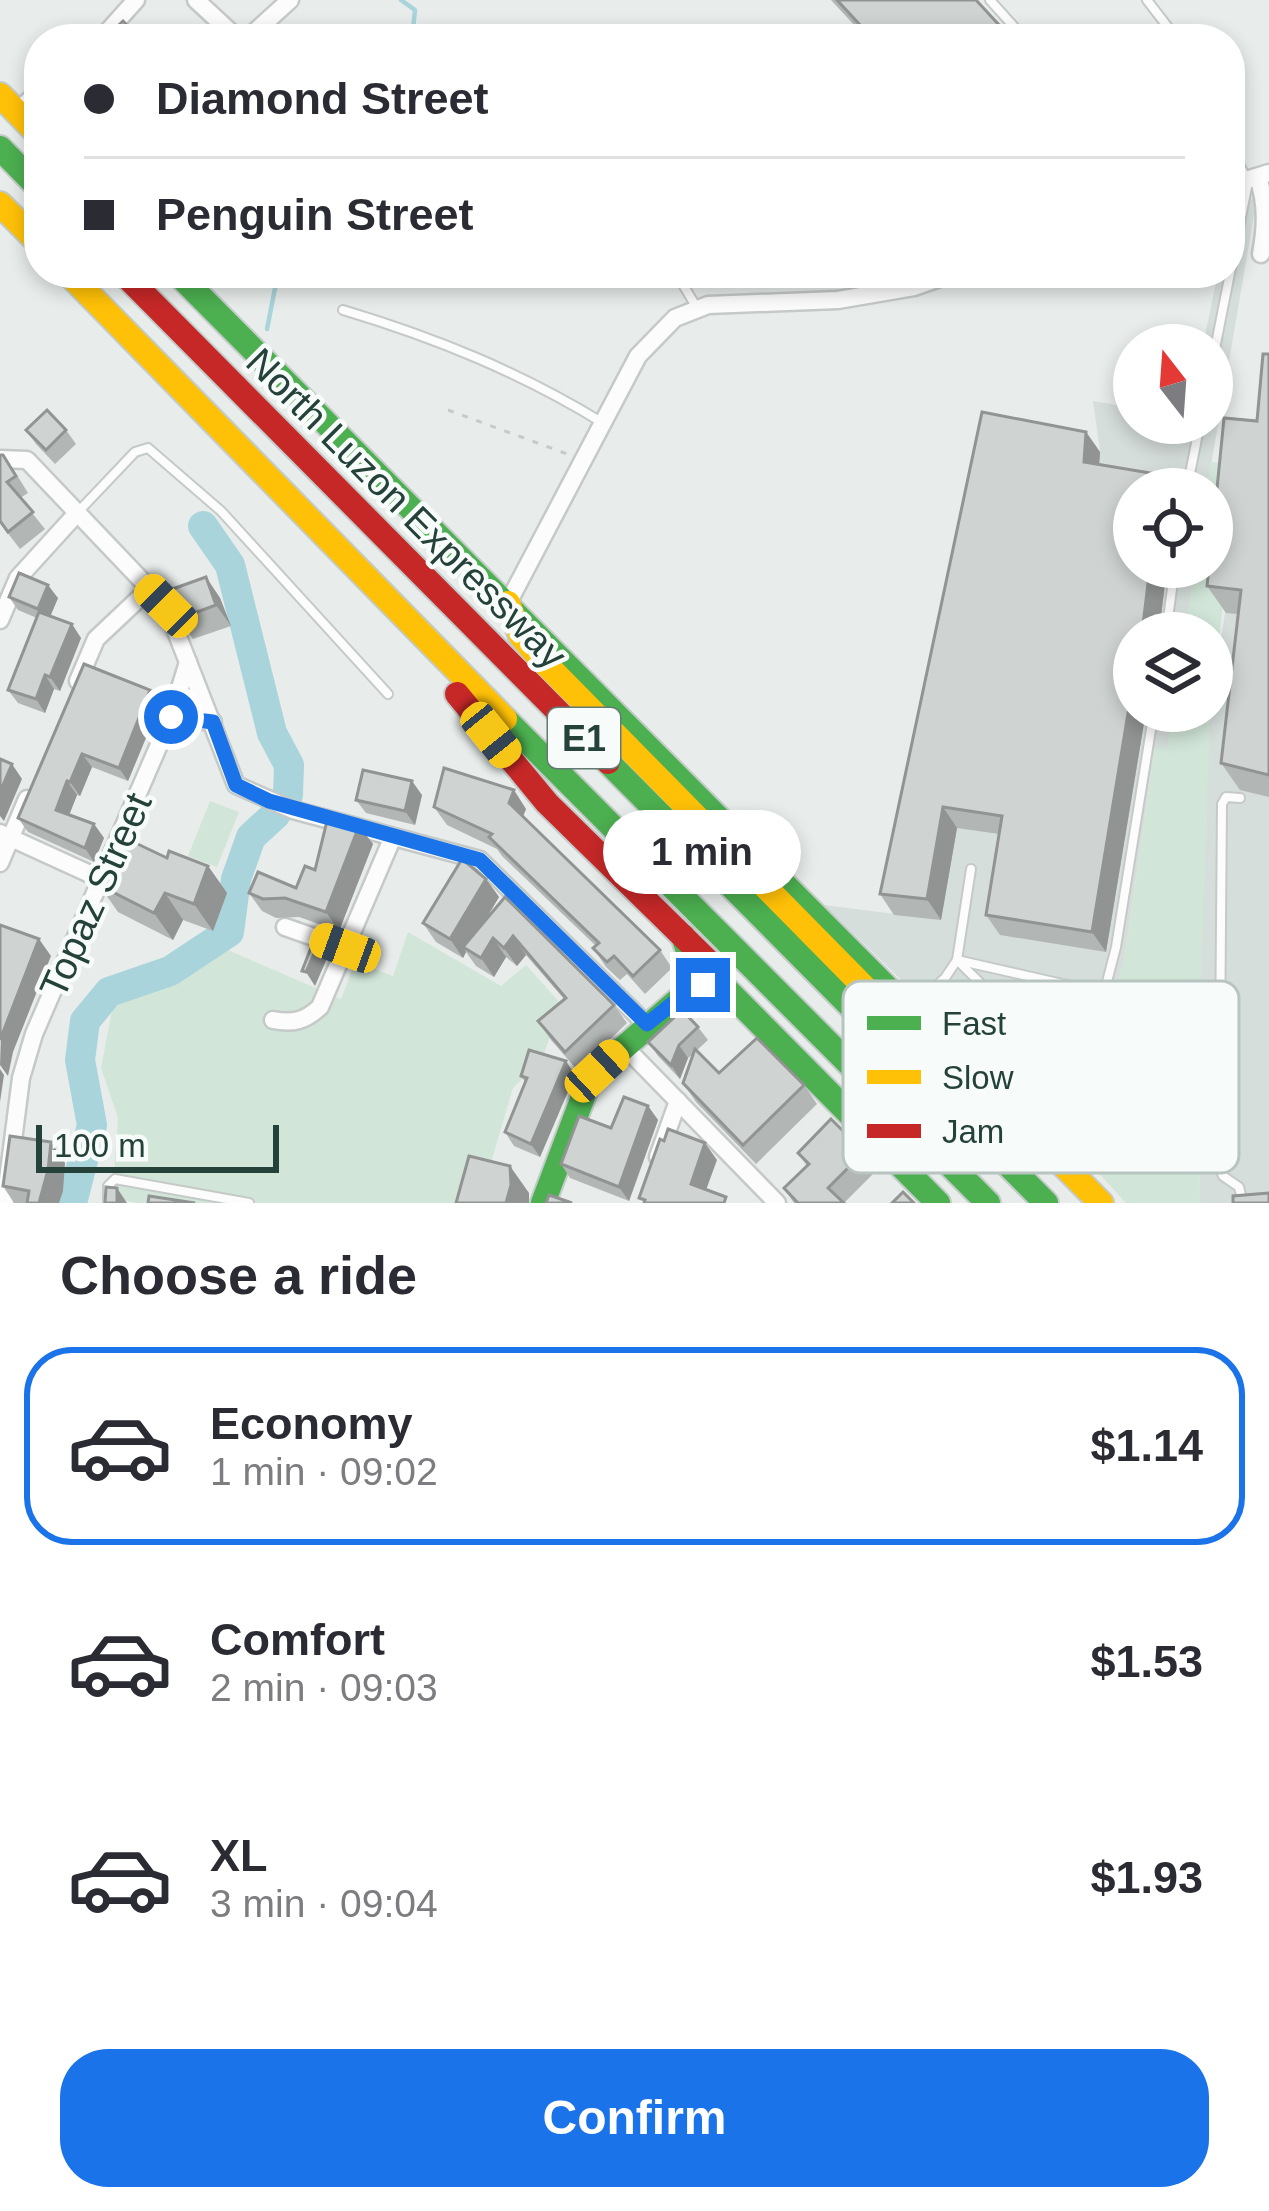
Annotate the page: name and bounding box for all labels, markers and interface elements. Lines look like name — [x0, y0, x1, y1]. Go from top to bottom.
text: Diamond Street — [156, 73, 489, 124]
text: Penguin Street — [156, 189, 474, 240]
north arrow — [1113, 324, 1233, 444]
map controls — [1113, 324, 1233, 732]
street label: North Luzon Expressway — [238, 340, 575, 677]
button: locate — [1113, 468, 1233, 588]
car — [128, 568, 204, 644]
button: layers — [1113, 612, 1233, 732]
route start — [144, 690, 198, 744]
car — [454, 696, 528, 774]
road number: E1 — [548, 708, 620, 768]
street label: Topaz Street — [31, 786, 160, 1004]
callout: 1 min — [604, 811, 802, 895]
text: 1 min — [651, 830, 753, 873]
car — [305, 919, 385, 977]
route end — [676, 958, 730, 1012]
legend — [843, 981, 1239, 1173]
text: Fast — [942, 1005, 1006, 1042]
car — [558, 1033, 636, 1109]
text: Slow — [942, 1059, 1014, 1096]
text: Jam — [942, 1113, 1004, 1150]
scale bar — [36, 1119, 279, 1172]
text: 100 m — [54, 1127, 146, 1164]
text: Choose a ride — [60, 1245, 417, 1305]
icon: car — [66, 1392, 174, 1500]
text: Economy — [210, 1398, 413, 1449]
text: $1.14 — [1090, 1420, 1203, 1471]
text: 1 min · 09:02 — [210, 1450, 438, 1493]
icon: car — [66, 1608, 174, 1716]
text: Comfort — [210, 1614, 385, 1665]
text: $1.53 — [1090, 1636, 1203, 1687]
text: 2 min · 09:03 — [210, 1666, 438, 1709]
icon: car — [66, 1824, 174, 1932]
text: XL — [210, 1830, 268, 1881]
text: $1.93 — [1090, 1852, 1203, 1903]
text: 3 min · 09:04 — [210, 1882, 438, 1925]
button: Confirm — [60, 2049, 1209, 2187]

